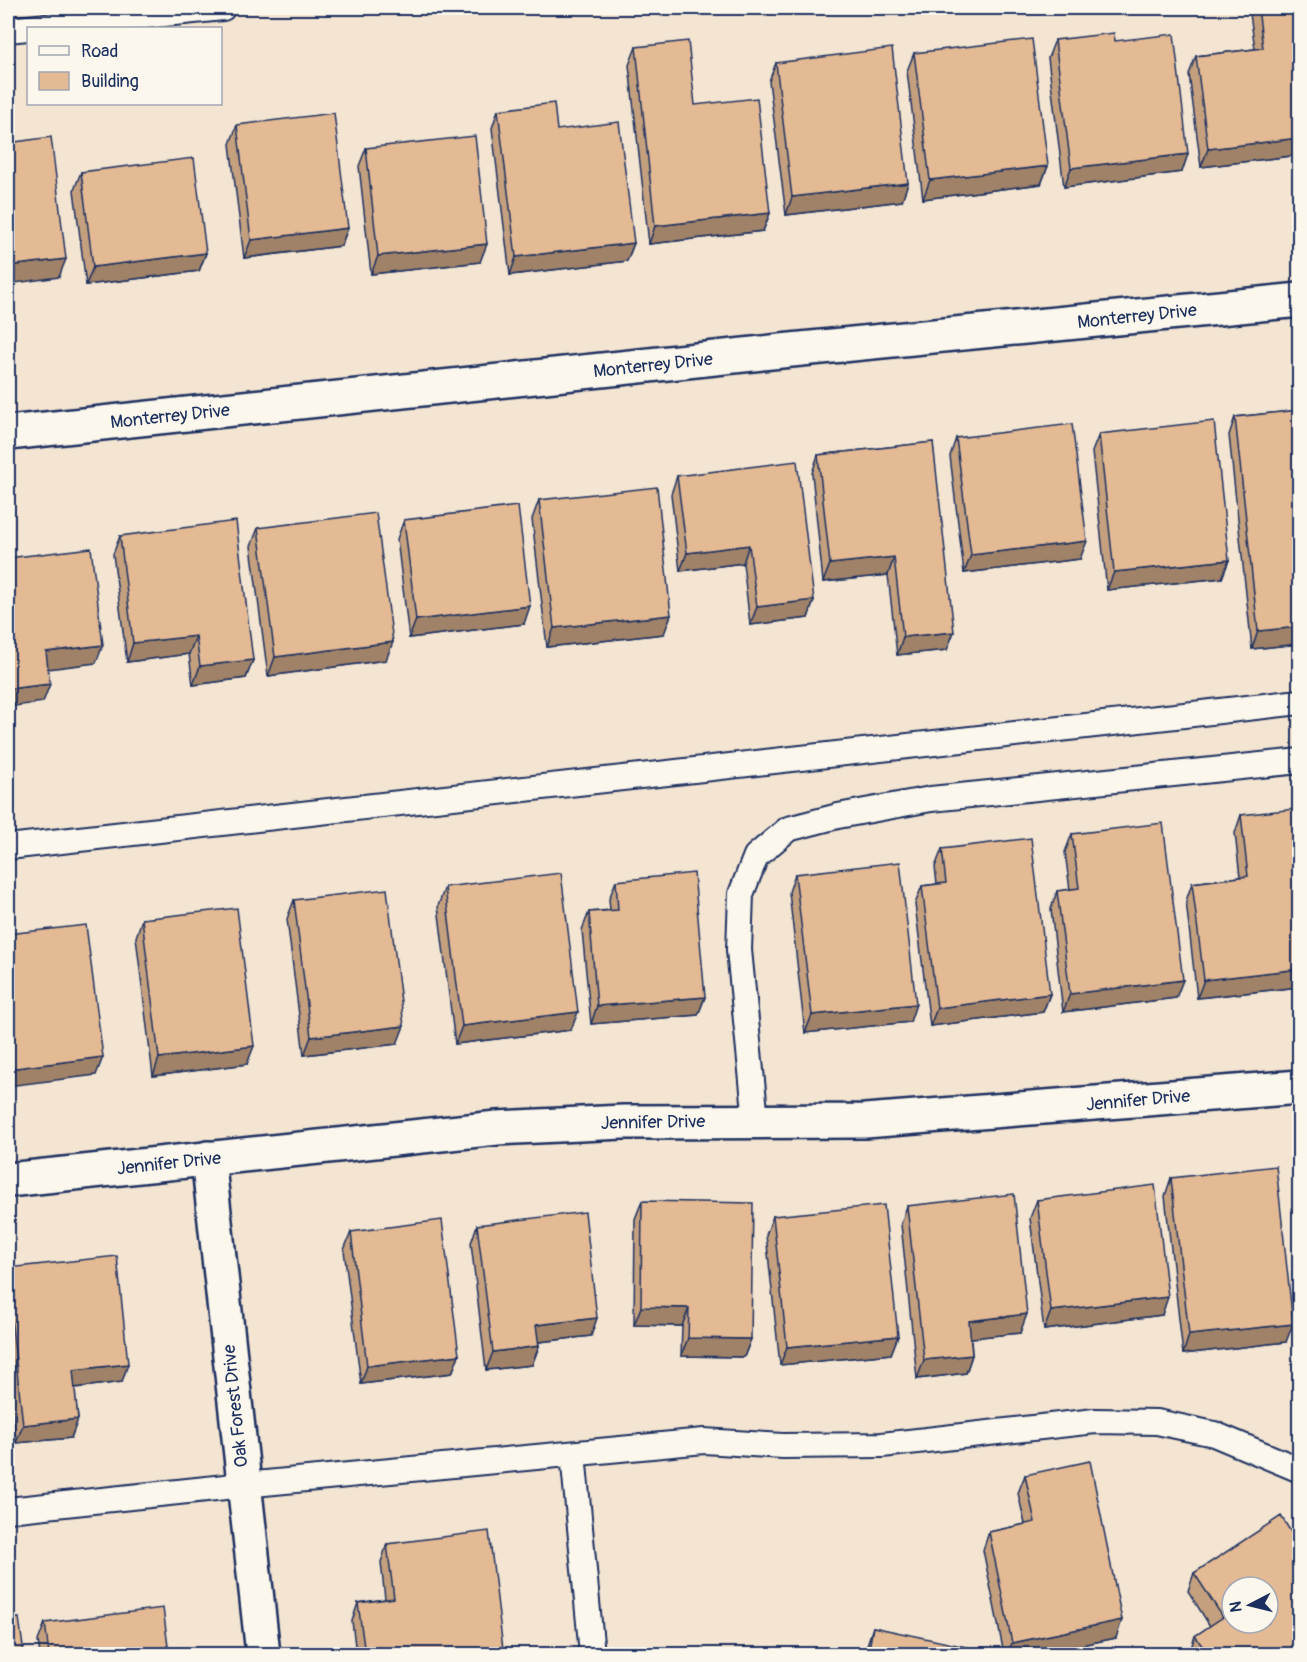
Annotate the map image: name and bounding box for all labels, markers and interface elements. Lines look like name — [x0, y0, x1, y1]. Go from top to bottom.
legend — [27, 27, 222, 105]
text: Road — [81, 40, 118, 63]
text: Building — [81, 70, 139, 93]
street label: Monterrey Drive — [1076, 299, 1198, 334]
street label: Monterrey Drive — [592, 348, 714, 383]
street label: Monterrey Drive — [109, 399, 231, 434]
street label: Jennifer Drive — [1085, 1084, 1191, 1117]
street label: Jennifer Drive — [601, 1110, 706, 1135]
street label: Jennifer Drive — [116, 1147, 222, 1180]
street label: Oak Forest Drive — [218, 1343, 253, 1469]
north arrow — [1220, 1575, 1280, 1635]
text: N — [1225, 1600, 1247, 1613]

